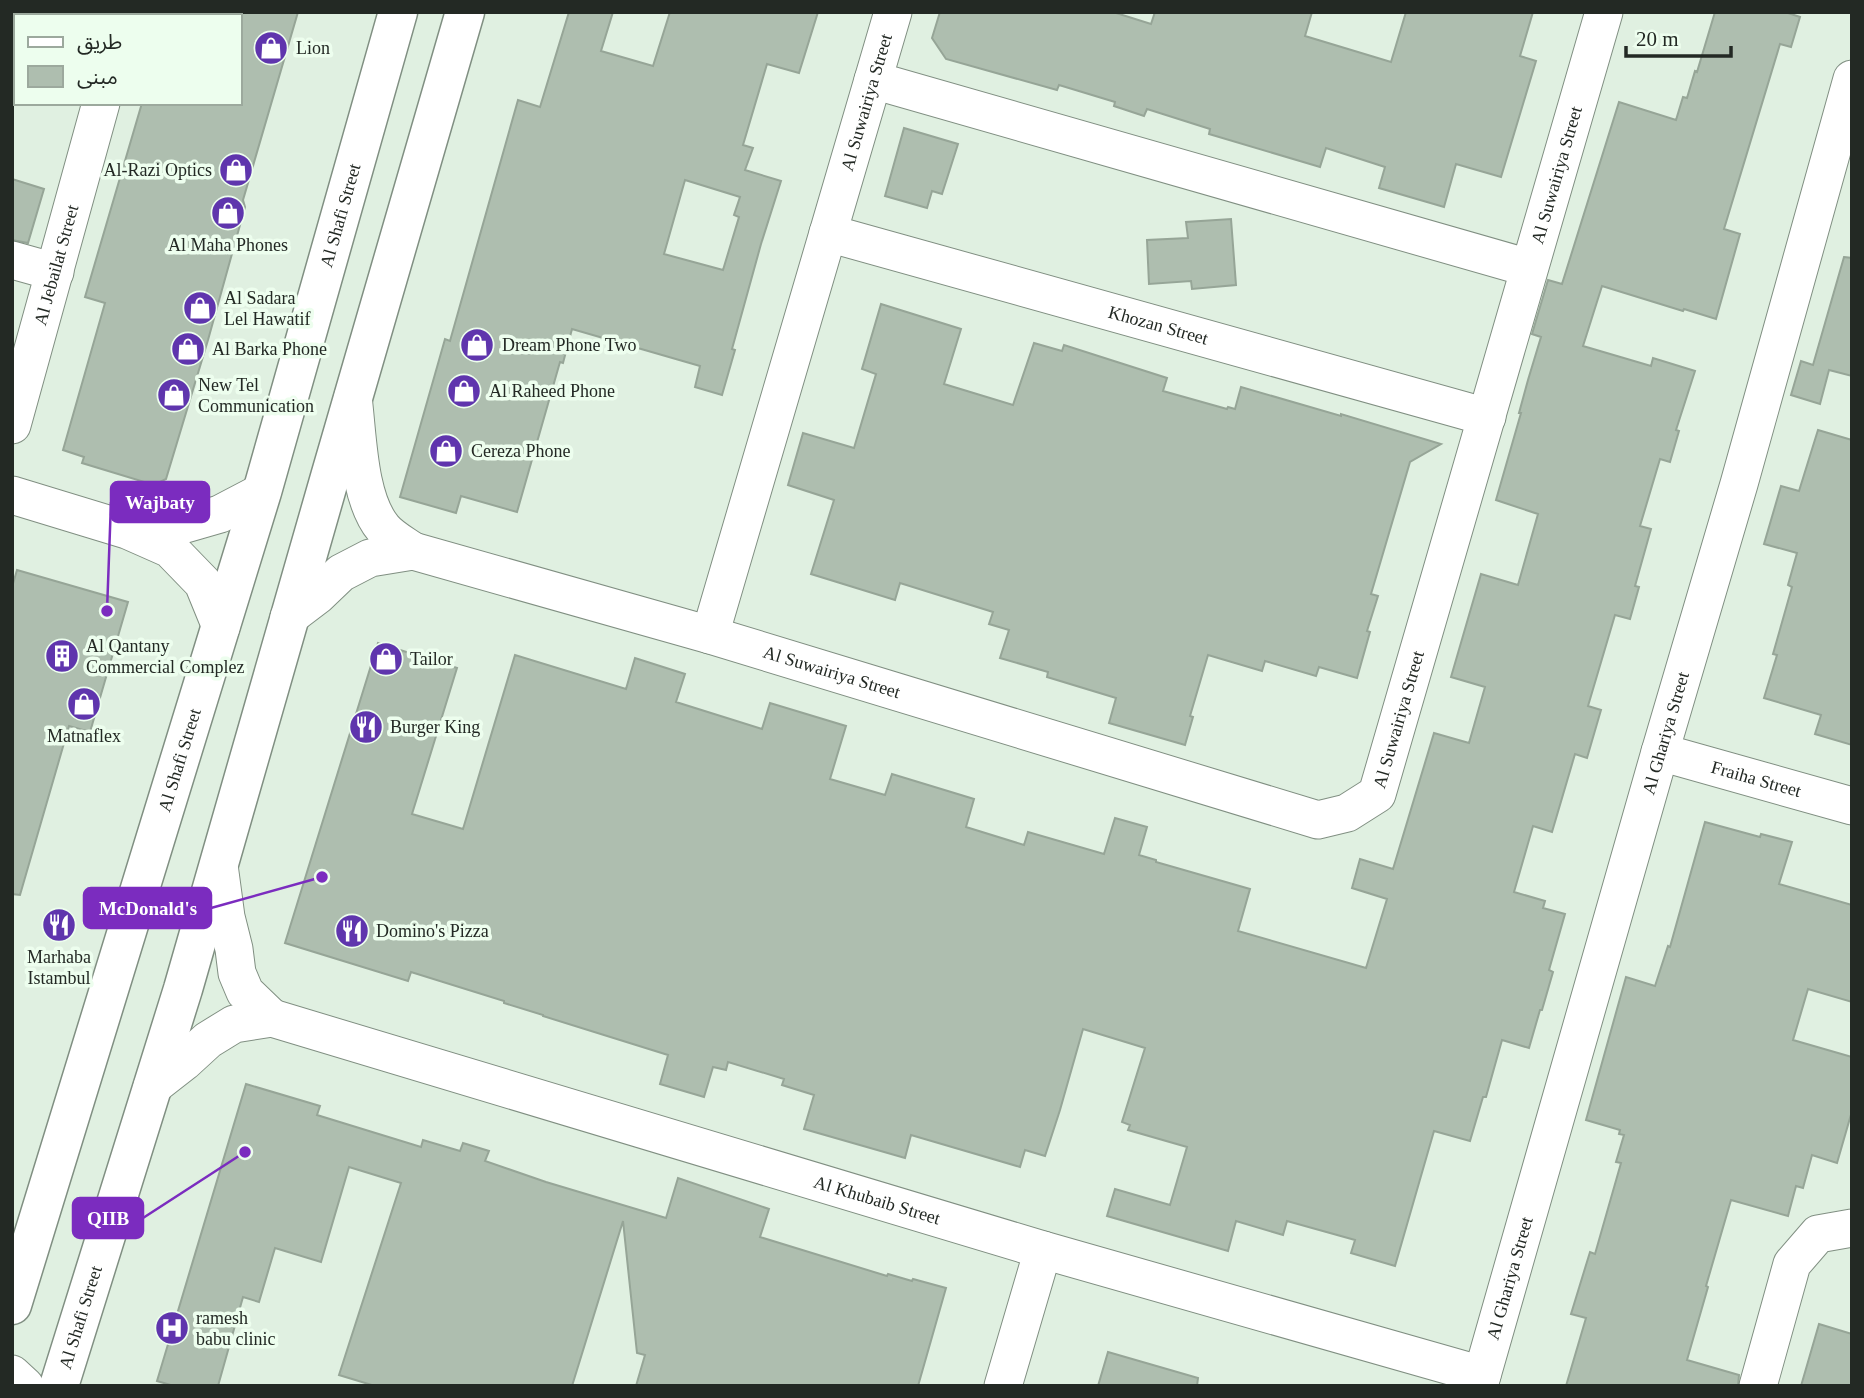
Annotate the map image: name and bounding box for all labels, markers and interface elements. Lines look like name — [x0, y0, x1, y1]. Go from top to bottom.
legend — [14, 14, 242, 105]
scale bar — [1626, 14, 1731, 58]
text: 20 m — [1636, 27, 1679, 51]
shop icon: Lion — [252, 29, 290, 67]
text: طريق — [77, 30, 122, 55]
street label: Al Suwairiya Street — [837, 32, 896, 173]
place label: Lion — [296, 38, 330, 58]
text: مبنى — [77, 65, 118, 89]
street label: Al Suwairiya Street — [1527, 104, 1586, 246]
shop icon: Al-Razi Optics — [217, 151, 255, 189]
place label: Al-Razi Optics — [104, 160, 212, 180]
street label: Al Shafi Street — [316, 161, 365, 270]
shop icon: Al Maha Phones — [209, 194, 247, 232]
street label: Al Jebailat Street — [30, 203, 82, 327]
place label: Al Maha Phones — [168, 235, 288, 255]
place label: Al Sadara Lel Hawatif — [224, 288, 310, 329]
shop icon: Al Sadara Lel Hawatif — [181, 289, 219, 327]
street label: Khozan Street — [1106, 302, 1210, 349]
shop icon: Dream Phone Two — [458, 326, 496, 364]
shop icon: Al Barka Phone — [169, 330, 207, 368]
place label: Dream Phone Two — [502, 335, 636, 355]
place label: Al Barka Phone — [212, 339, 327, 359]
shop icon: Al Raheed Phone — [445, 372, 483, 410]
place label: New Tel Communication — [198, 375, 314, 416]
shop icon: New Tel Communication — [155, 376, 193, 414]
place label: Al Raheed Phone — [489, 381, 615, 401]
shop icon: Cereza Phone — [427, 432, 465, 470]
place label: Cereza Phone — [471, 441, 570, 461]
callout: Wajbaty — [111, 482, 209, 522]
text: Wajbaty — [125, 492, 195, 513]
place label: Al Qantany Commercial Complez — [86, 636, 244, 677]
building icon: Al Qantany Commercial Complez — [43, 637, 81, 675]
shop icon: Tailor — [367, 640, 405, 678]
street label: Al Suwairiya Street — [761, 642, 903, 702]
place label: Tailor — [410, 649, 453, 669]
street label: Al Suwairiya Street — [1369, 649, 1428, 791]
street label: Al Ghariya Street — [1638, 669, 1693, 797]
shop icon: Matnaflex — [65, 685, 103, 723]
street label: Al Shafi Street — [154, 706, 205, 814]
restaurant icon: Burger King — [347, 708, 385, 746]
place label: Burger King — [390, 717, 480, 737]
place label: Matnaflex — [47, 726, 121, 746]
street label: Fraiha Street — [1709, 757, 1804, 801]
callout: McDonald's — [84, 888, 211, 928]
text: McDonald's — [99, 898, 197, 919]
restaurant icon: Marhaba Istambul — [40, 906, 78, 944]
restaurant icon: Domino's Pizza — [333, 912, 371, 950]
place label: Domino's Pizza — [376, 921, 489, 941]
place label: Marhaba Istambul — [27, 947, 91, 988]
street label: Al Khubaib Street — [811, 1172, 943, 1229]
callout: QIIB — [73, 1198, 143, 1238]
text: QIIB — [87, 1208, 129, 1229]
street label: Al Ghariya Street — [1483, 1214, 1537, 1342]
street label: Al Shafi Street — [55, 1263, 106, 1371]
place label: ramesh babu clinic — [196, 1308, 275, 1349]
hospital icon: ramesh babu clinic — [153, 1309, 191, 1347]

